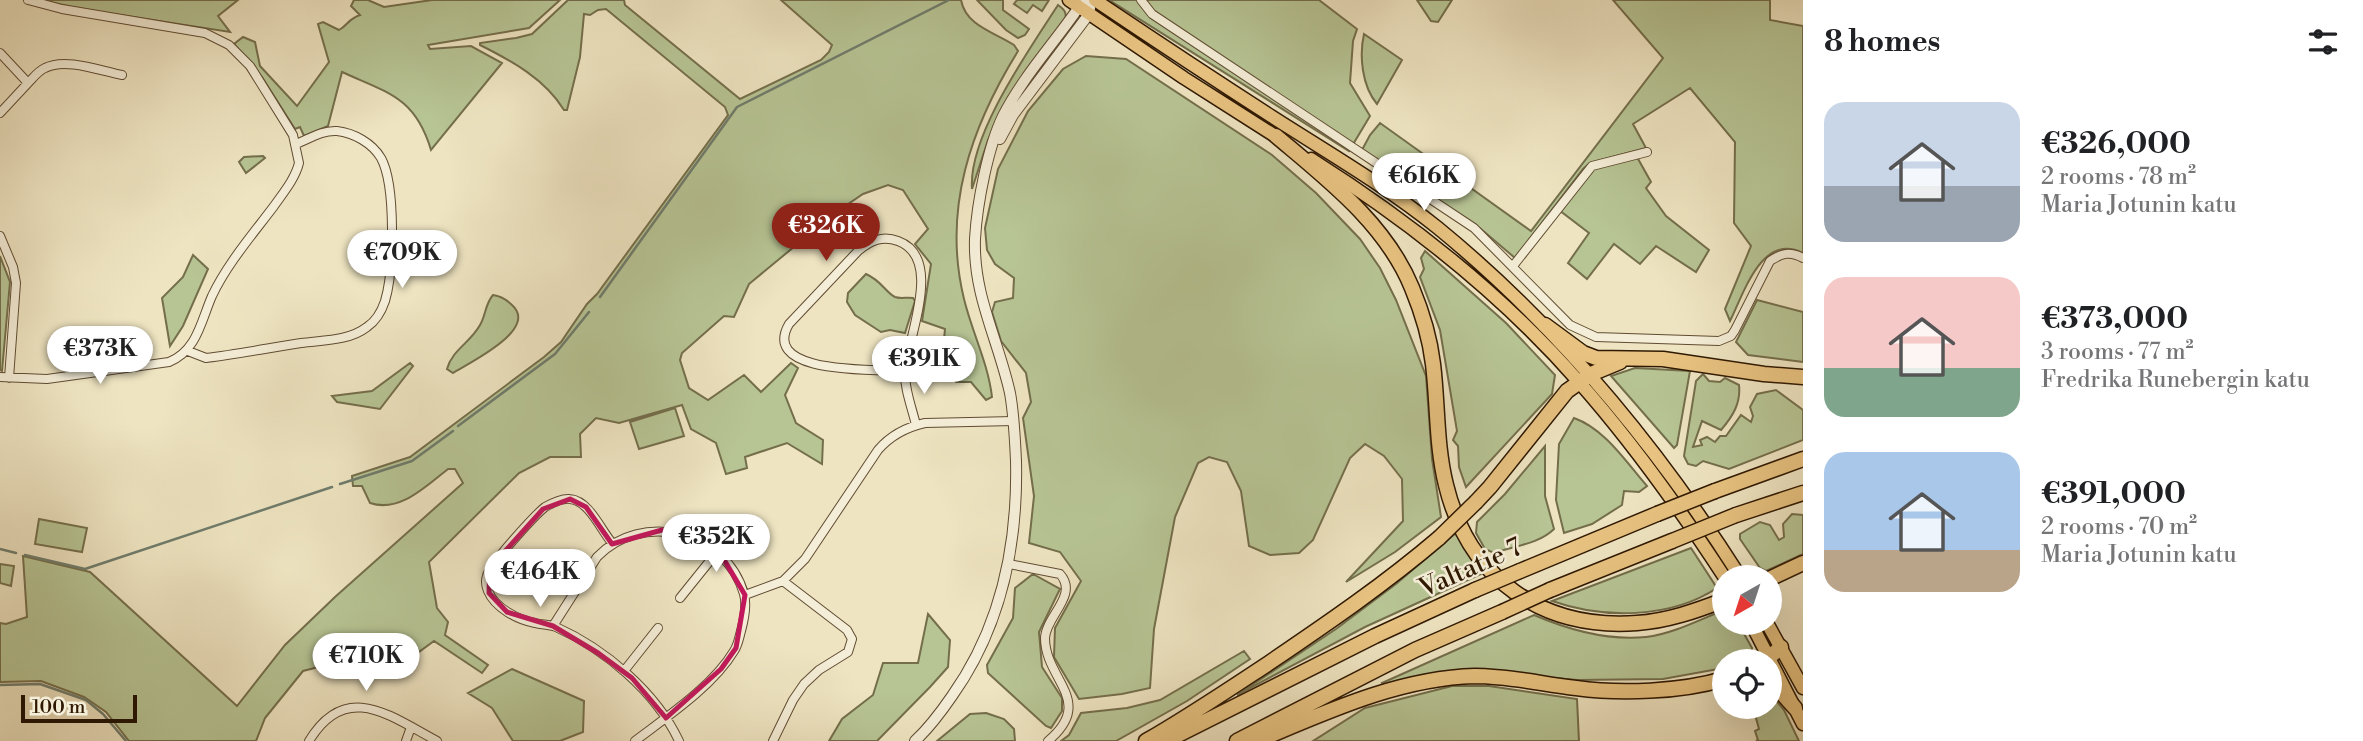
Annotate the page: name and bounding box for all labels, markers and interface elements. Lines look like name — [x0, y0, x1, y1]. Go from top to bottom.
text: 8 homes — [1824, 23, 1940, 61]
icon: filters — [2304, 23, 2342, 61]
text: €326,000 — [2041, 125, 2191, 163]
icon: home — [1880, 130, 1964, 214]
pin: €616K — [1375, 154, 1473, 213]
text: €616K — [1388, 162, 1460, 190]
text: 2 rooms · 78 m² — [2041, 163, 2196, 191]
text: Maria Jotunin katu — [2041, 191, 2237, 219]
pin: €326K — [777, 204, 875, 263]
text: €326K — [788, 212, 864, 240]
pin: €709K — [353, 230, 451, 290]
text: €709K — [363, 239, 441, 267]
text: €373,000 — [2041, 300, 2188, 338]
icon: home — [1880, 305, 1964, 389]
pin: €373K — [51, 326, 149, 386]
text: €373K — [63, 335, 137, 363]
pin: €391K — [875, 336, 973, 396]
text: 3 rooms · 77 m² — [2041, 338, 2194, 366]
text: €391K — [888, 345, 960, 373]
text: Fredrika Runebergin katu — [2041, 366, 2310, 394]
text: €391,000 — [2041, 475, 2186, 513]
icon: home — [1880, 480, 1964, 564]
text: 2 rooms · 70 m² — [2041, 513, 2197, 541]
pin: €352K — [667, 514, 765, 574]
text: €352K — [678, 523, 754, 551]
street label: Valtatie 7 — [1413, 531, 1527, 605]
text: Maria Jotunin katu — [2041, 541, 2237, 569]
pin: €464K — [491, 550, 589, 609]
text: €464K — [500, 558, 580, 586]
north arrow — [1712, 565, 1782, 635]
map controls — [1712, 565, 1782, 719]
pin: €710K — [317, 634, 415, 693]
text: €710K — [329, 642, 403, 670]
button: locate — [1712, 649, 1782, 719]
scale bar — [21, 692, 136, 724]
text: 100 m — [32, 695, 85, 719]

